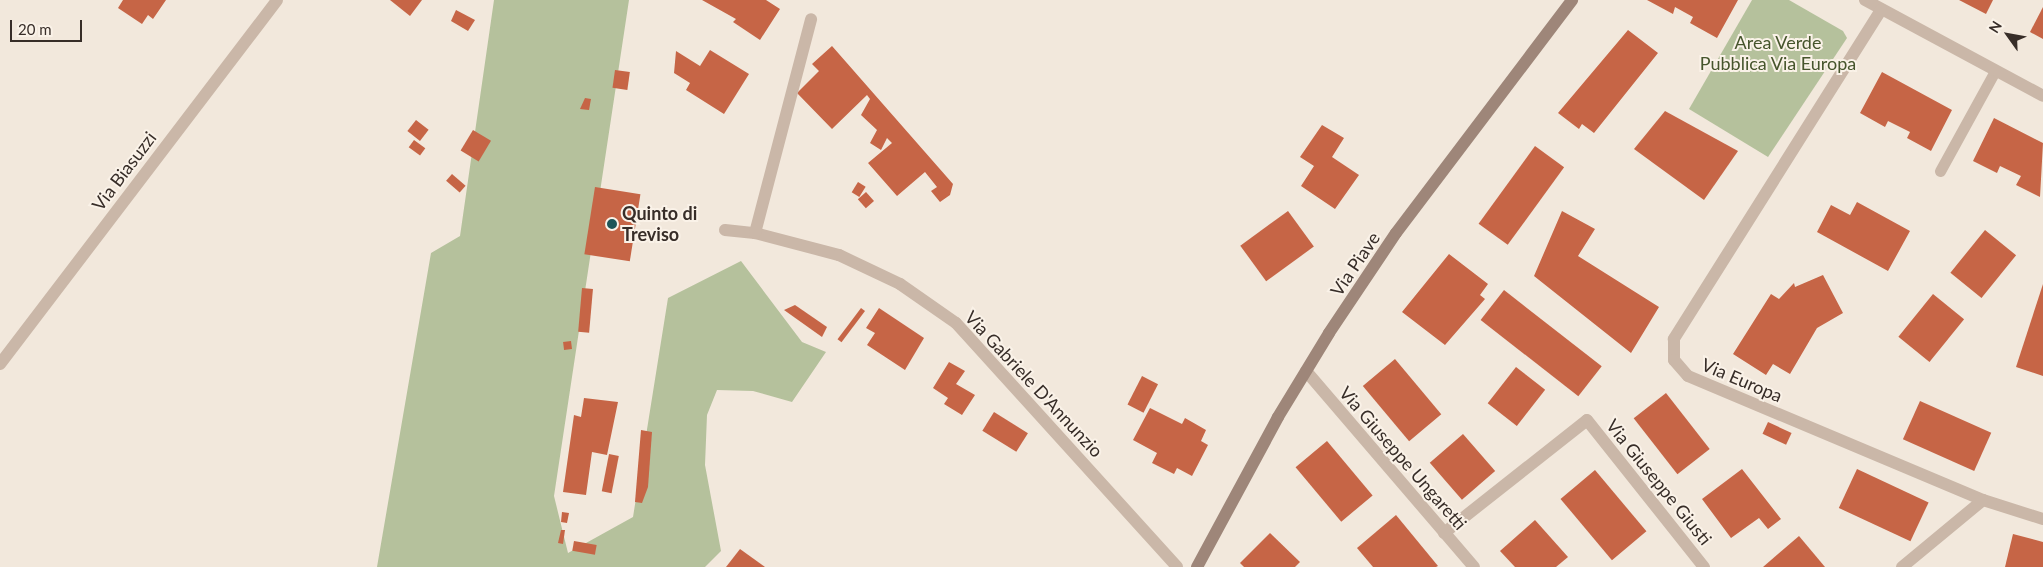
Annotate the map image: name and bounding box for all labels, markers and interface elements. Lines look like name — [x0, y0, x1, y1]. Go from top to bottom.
scale bar — [12, 10, 85, 42]
north arrow — [1983, 10, 2033, 60]
text: N — [1985, 18, 2005, 36]
text: 20 m — [18, 20, 52, 38]
park label: Area Verde Pubblica Via Europa — [1699, 32, 1857, 74]
street label: Via Biasuzzi — [87, 127, 161, 215]
place label: Quinto di Treviso — [622, 203, 697, 245]
marker: Quinto di Treviso — [606, 218, 618, 230]
street label: Via Piave — [1326, 228, 1384, 300]
street label: Via Gabriele D'Annunzio — [961, 306, 1107, 462]
street label: Via Europa — [1698, 353, 1786, 407]
street label: Via Giuseppe Ungaretti — [1335, 382, 1471, 534]
street label: Via Giuseppe Giusti — [1602, 415, 1716, 549]

